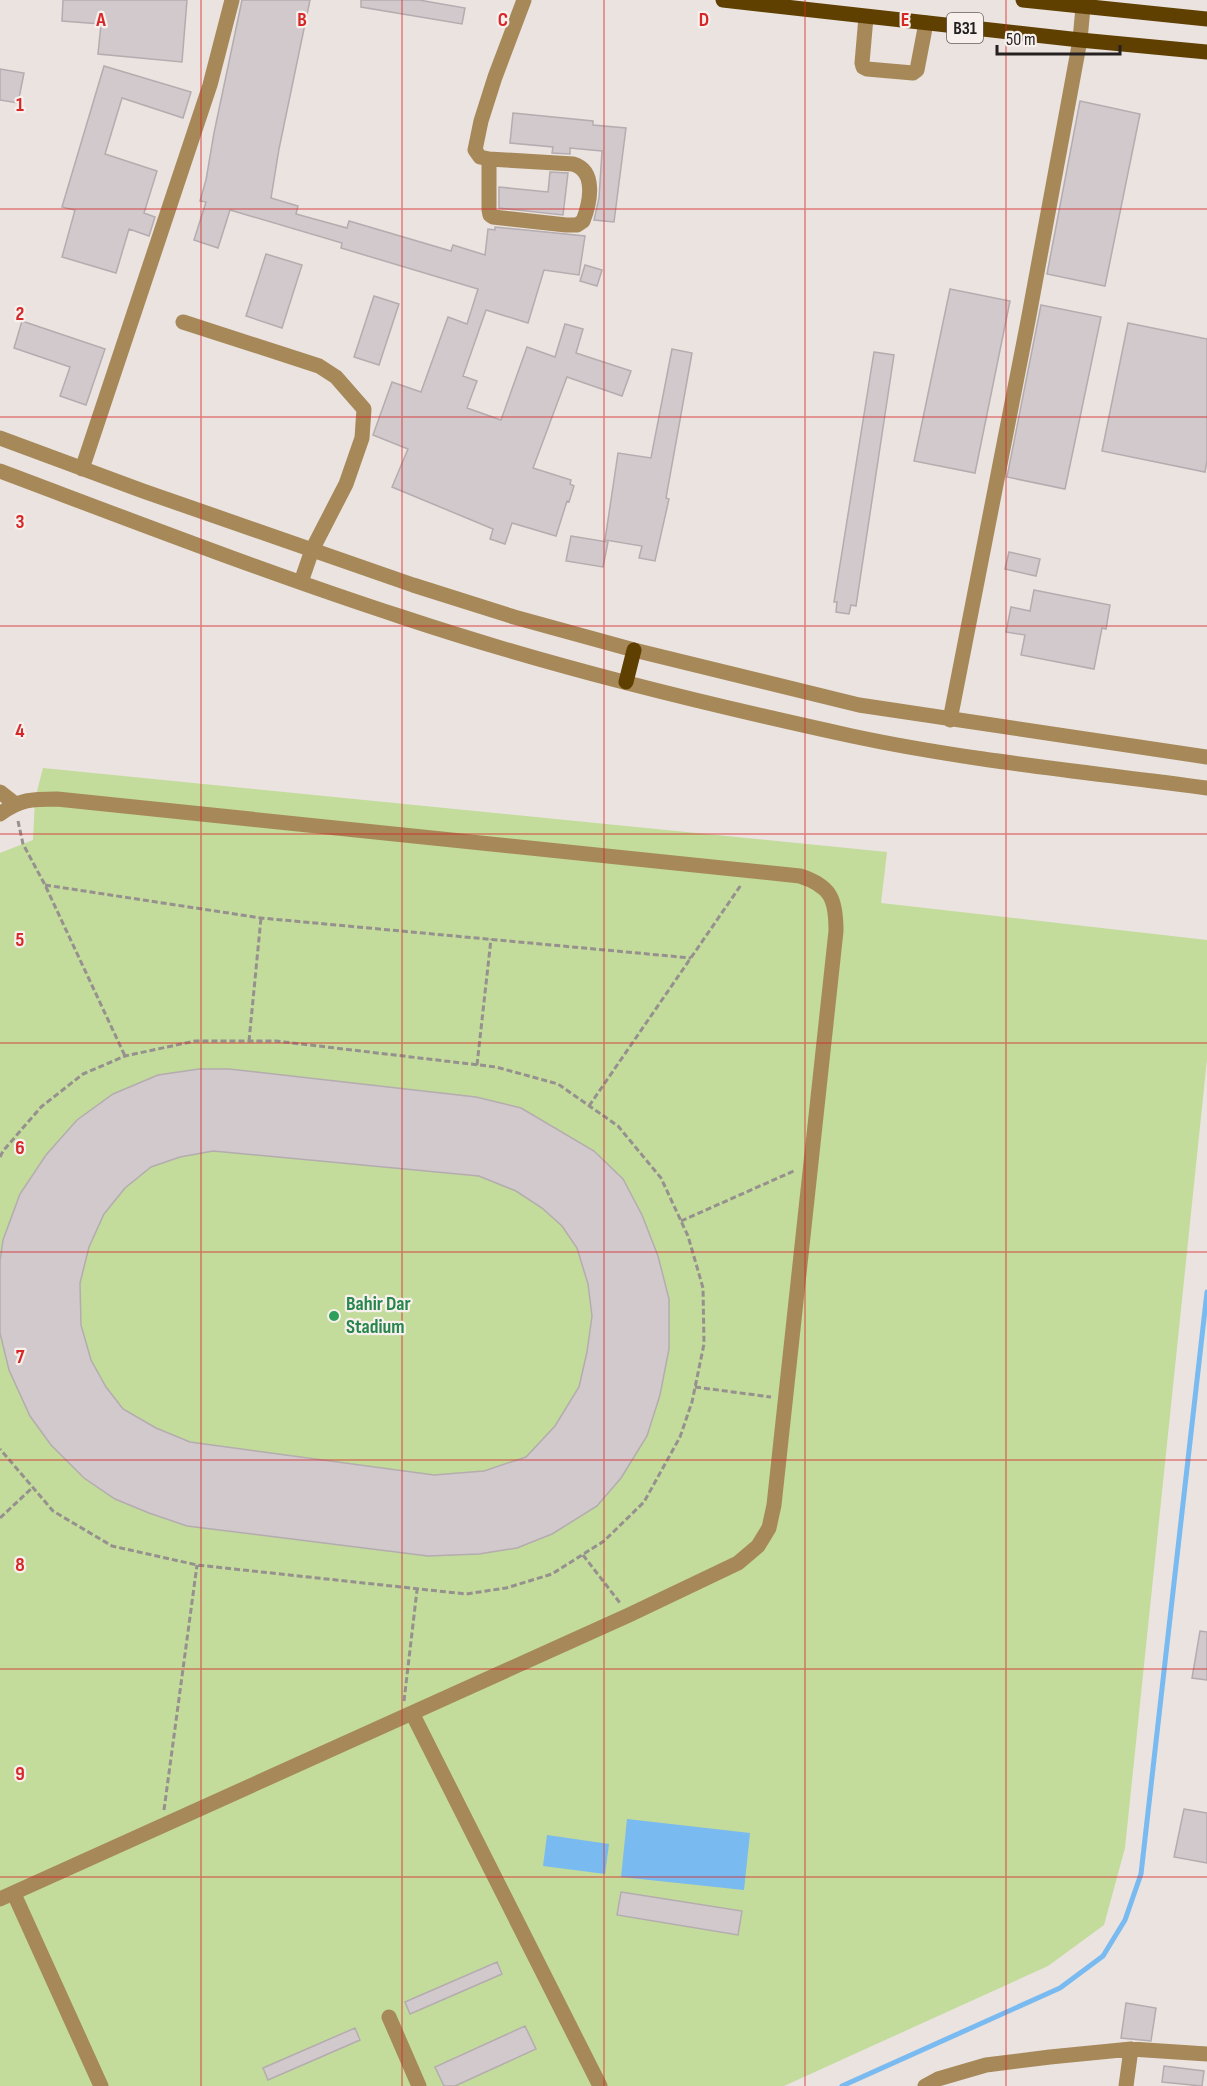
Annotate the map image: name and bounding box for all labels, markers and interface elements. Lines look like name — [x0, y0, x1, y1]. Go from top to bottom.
text: A — [95, 8, 106, 32]
text: B — [297, 8, 307, 32]
text: C — [498, 8, 508, 32]
text: D — [699, 8, 709, 32]
text: E — [901, 8, 909, 32]
road number: B31 — [947, 13, 983, 43]
scale bar — [997, 18, 1120, 56]
text: 50 m — [1006, 29, 1036, 50]
text: 1 — [16, 93, 24, 117]
text: 2 — [16, 302, 24, 326]
text: 3 — [16, 510, 25, 534]
text: 4 — [15, 719, 25, 743]
text: 5 — [16, 928, 25, 952]
text: 6 — [15, 1136, 25, 1160]
place label: Bahir Dar Stadium — [346, 1292, 411, 1339]
marker: Bahir Dar Stadium — [327, 1309, 341, 1323]
text: 7 — [16, 1345, 25, 1369]
text: 8 — [15, 1553, 25, 1577]
text: 9 — [15, 1762, 25, 1786]

